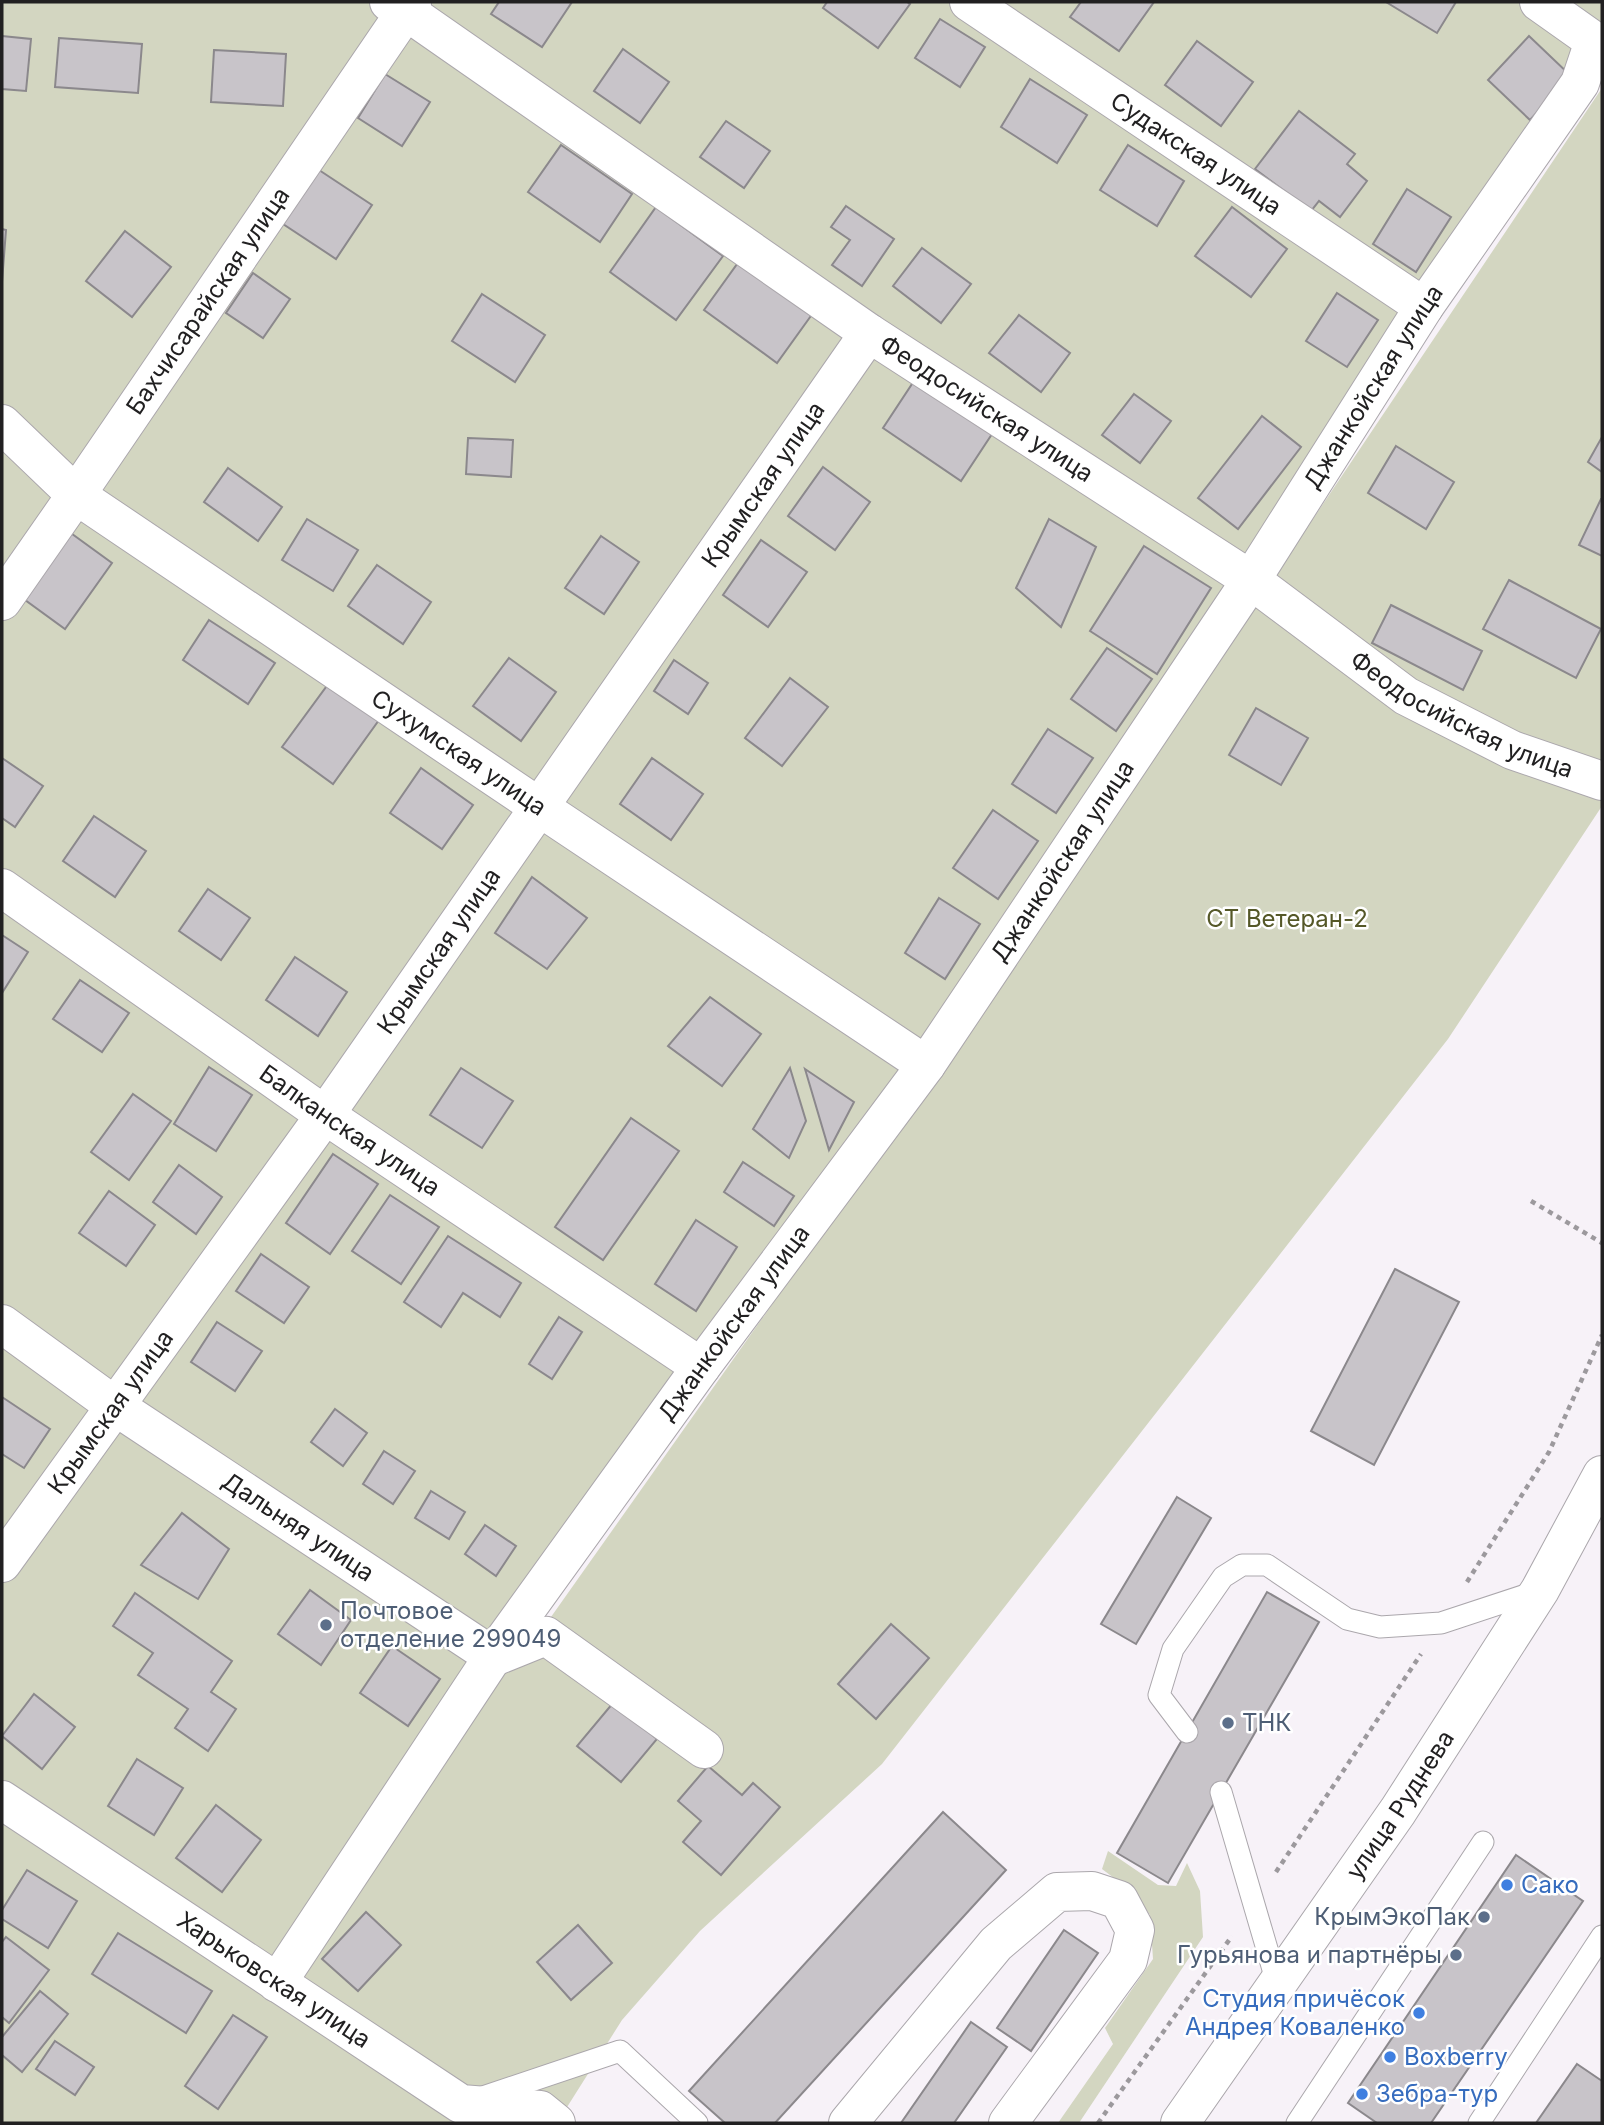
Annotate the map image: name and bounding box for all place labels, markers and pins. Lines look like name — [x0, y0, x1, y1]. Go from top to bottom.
place label: Почтовое отделение 299049 — [340, 1596, 561, 1653]
marker: Почтовое отделение 299049 — [318, 1617, 334, 1633]
place label: ТНК — [1242, 1708, 1291, 1737]
marker: ТНК — [1220, 1715, 1236, 1731]
place label: Сако — [1521, 1870, 1579, 1899]
marker: Сако — [1499, 1877, 1515, 1893]
place label: КрымЭкоПак — [1314, 1902, 1470, 1931]
marker: КрымЭкоПак — [1476, 1909, 1492, 1925]
place label: Гурьянова и партнёры — [1177, 1940, 1442, 1969]
marker: Гурьянова и партнёры — [1448, 1947, 1464, 1963]
place label: Студия причёсок Андрея Коваленко — [1185, 1984, 1405, 2041]
marker: Студия причёсок Андрея Коваленко — [1411, 2005, 1427, 2021]
place label: Boxberry — [1404, 2042, 1508, 2071]
marker: Boxberry — [1382, 2049, 1398, 2065]
place label: Зебра-тур — [1376, 2079, 1498, 2108]
marker: Зебра-тур — [1354, 2086, 1370, 2102]

